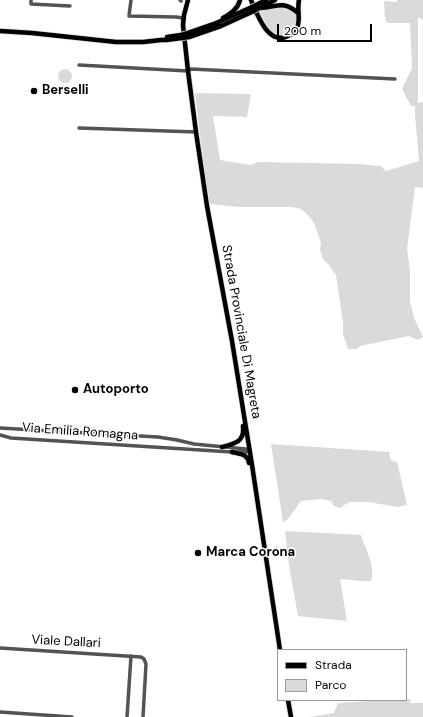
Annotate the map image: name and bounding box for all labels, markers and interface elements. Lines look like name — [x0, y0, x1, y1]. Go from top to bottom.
scale bar — [279, 16, 374, 42]
text: 200 m — [284, 23, 321, 39]
place label: Berselli — [42, 83, 89, 99]
marker: Berselli — [29, 86, 39, 96]
street label: Strada Provinciale Di Magreta — [218, 244, 264, 420]
place label: Autoporto — [83, 382, 149, 398]
marker: Autoporto — [70, 385, 80, 395]
street label: Via Emilia Romagna — [21, 420, 139, 444]
place label: Marca Corona — [206, 545, 295, 561]
marker: Marca Corona — [193, 548, 203, 558]
street label: Viale Dallari — [31, 632, 101, 652]
legend — [277, 649, 407, 701]
text: Strada — [315, 657, 352, 673]
text: Parco — [315, 677, 346, 693]

